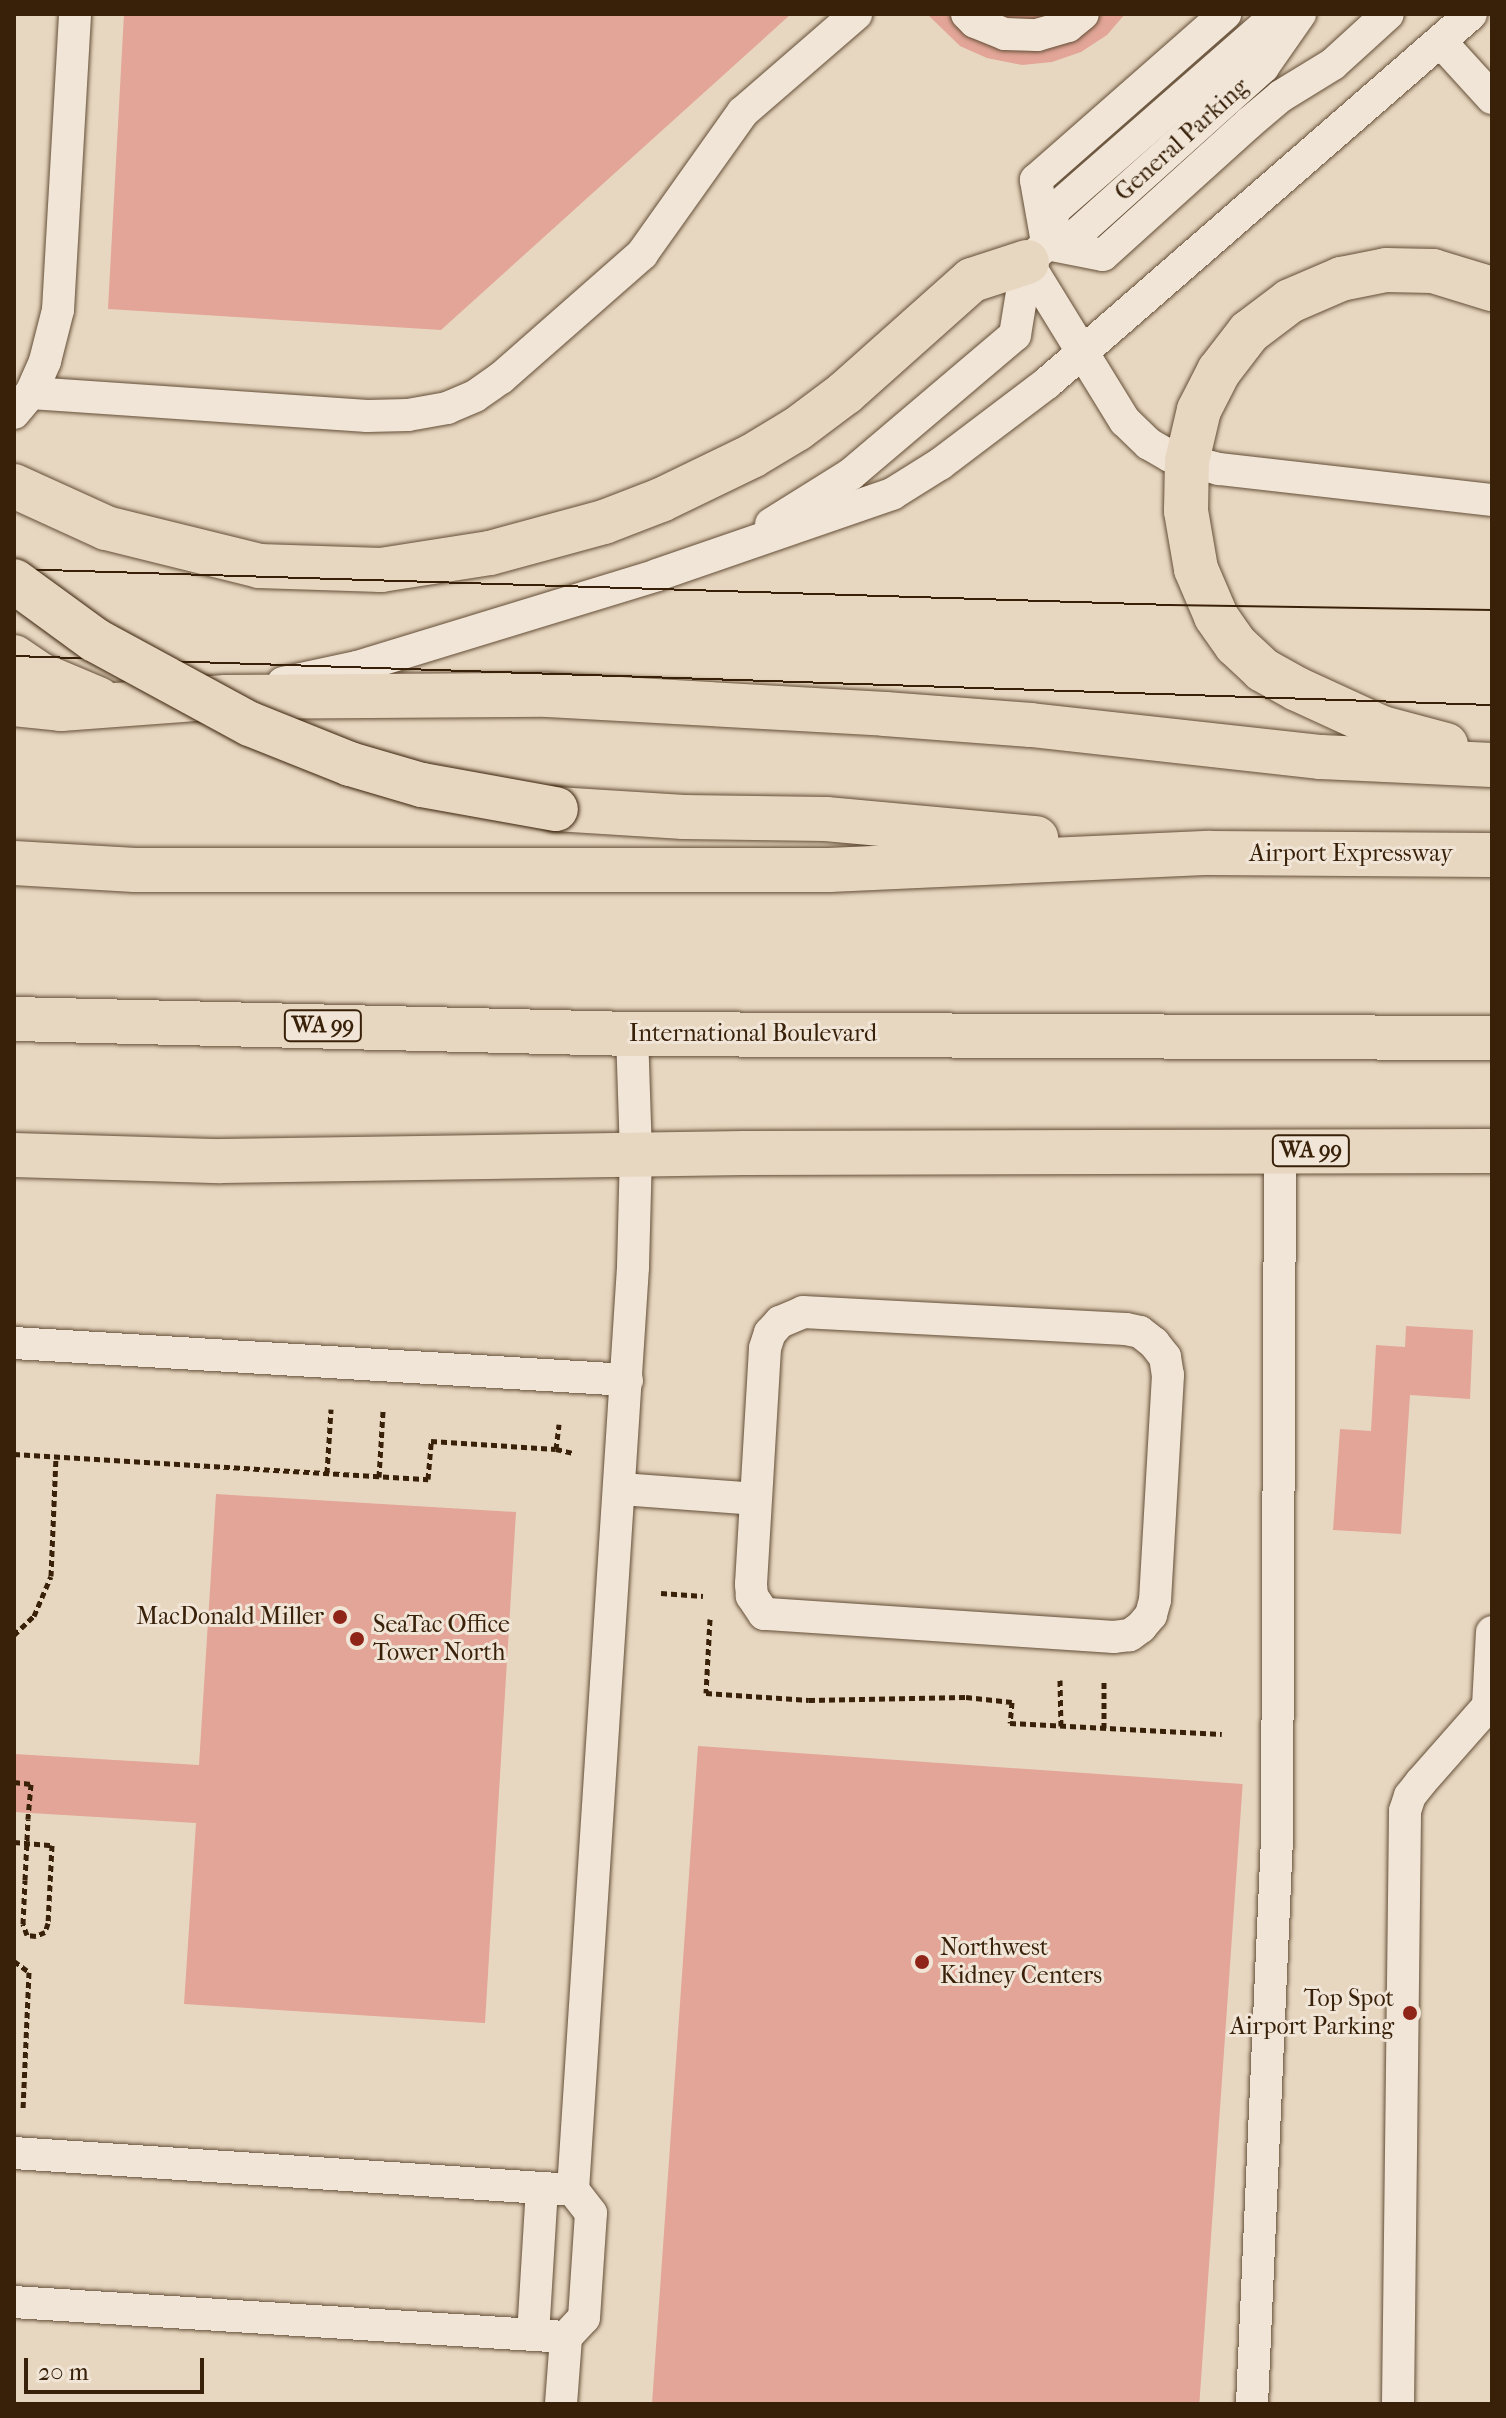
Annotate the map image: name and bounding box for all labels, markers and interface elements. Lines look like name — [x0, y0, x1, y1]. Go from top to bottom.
street label: General Parking — [1109, 73, 1255, 207]
street label: Airport Expressway — [1249, 840, 1453, 868]
road number: WA 99 — [283, 1008, 363, 1044]
street label: International Boulevard — [629, 1020, 877, 1048]
road number: WA 99 — [1271, 1133, 1351, 1169]
place label: MacDonald Miller — [136, 1603, 324, 1631]
marker: MacDonald Miller — [331, 1608, 349, 1626]
place label: SeaTac Office Tower North — [373, 1611, 510, 1667]
marker: SeaTac Office Tower North — [348, 1630, 366, 1648]
place label: Northwest Kidney Centers — [940, 1934, 1102, 1990]
marker: Northwest Kidney Centers — [911, 1951, 933, 1973]
place label: Top Spot Airport Parking — [1230, 1985, 1394, 2041]
marker: Top Spot Airport Parking — [1401, 2004, 1419, 2022]
scale bar — [28, 2342, 208, 2392]
text: 20 m — [38, 2358, 89, 2386]

